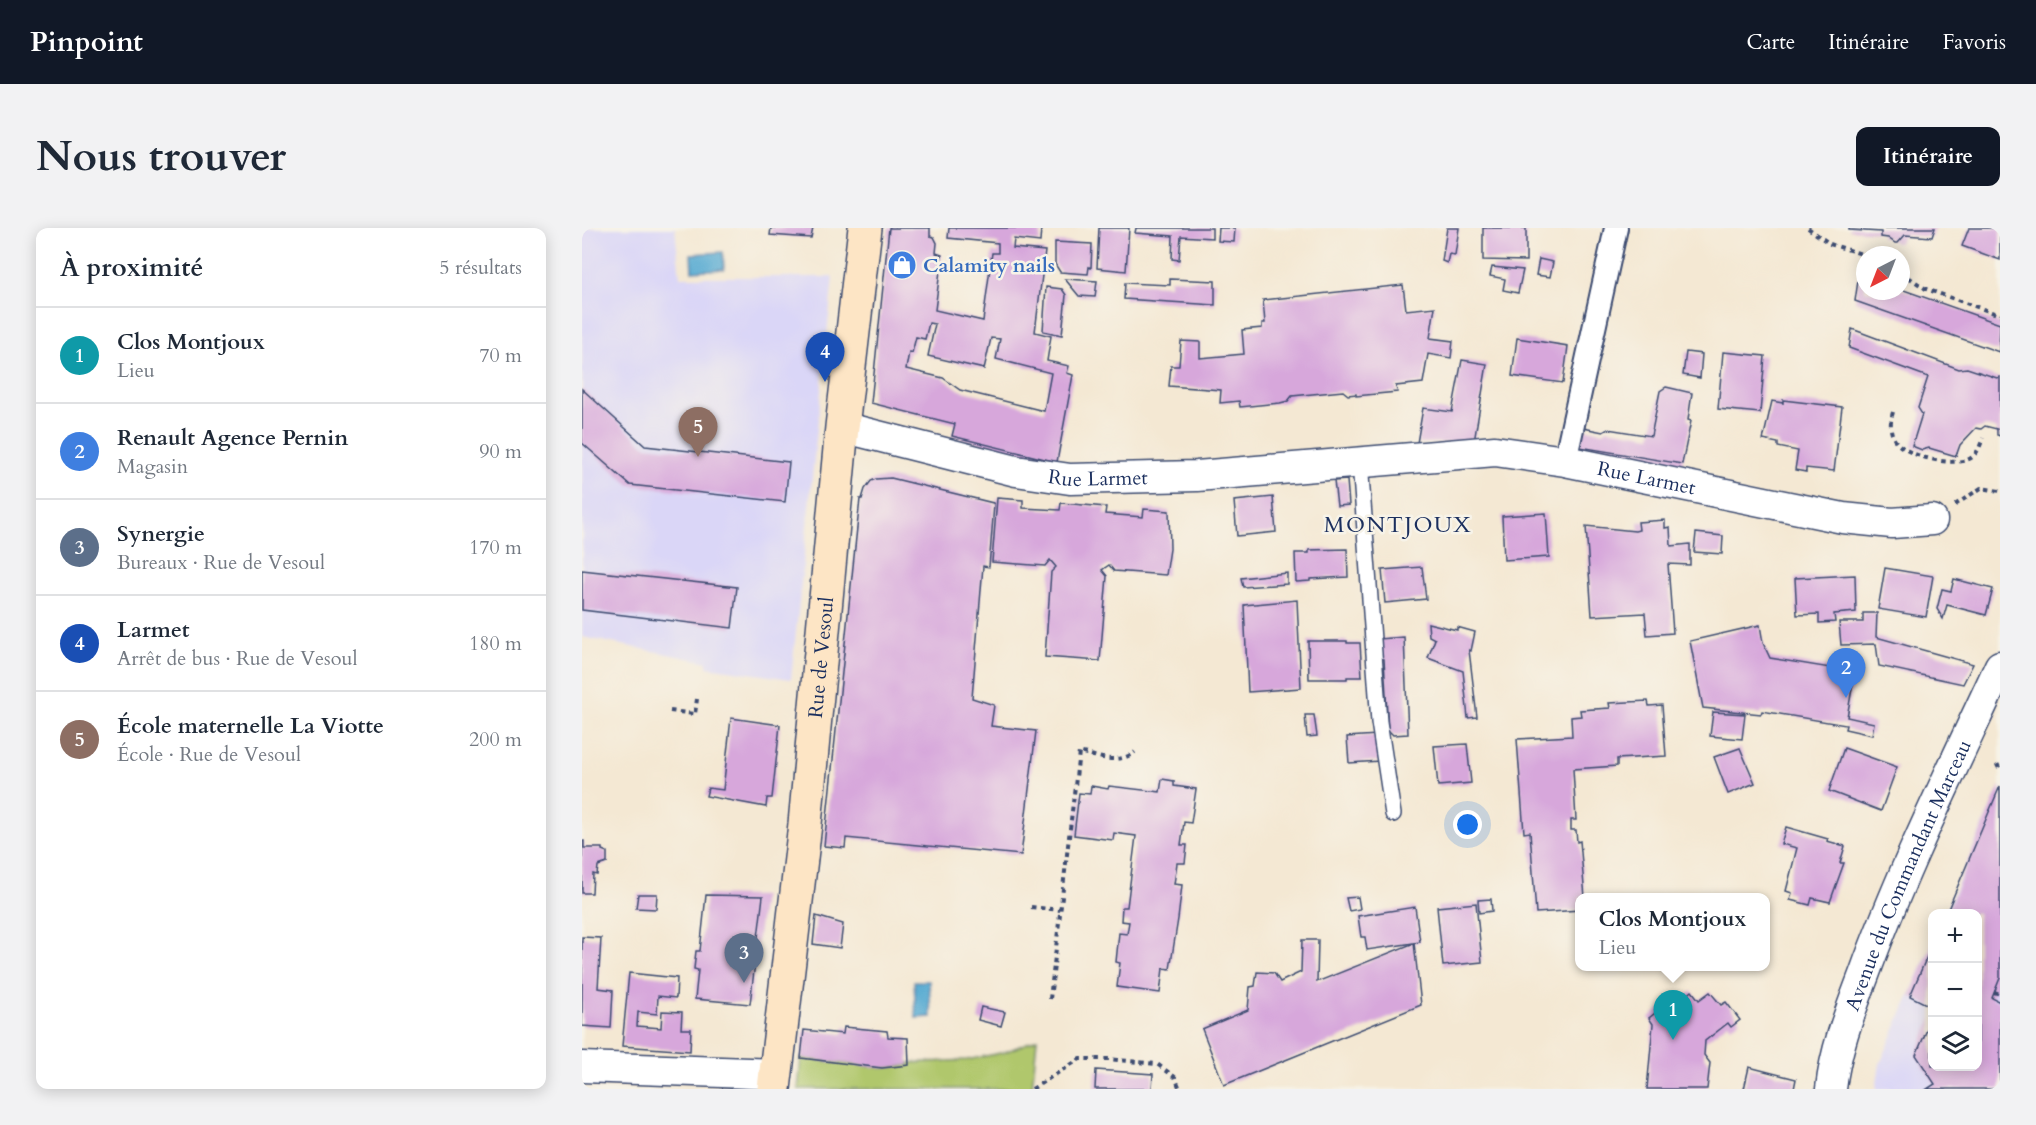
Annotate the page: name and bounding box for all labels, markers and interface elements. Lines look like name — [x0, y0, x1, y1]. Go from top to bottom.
text: Pinpoint — [30, 23, 143, 61]
text: Carte — [1746, 28, 1795, 57]
text: Itinéraire — [1828, 28, 1909, 57]
text: Favoris — [1942, 28, 2006, 57]
button: Itinéraire — [1856, 127, 2000, 186]
text: Nous trouver — [36, 128, 286, 185]
north arrow — [1856, 246, 1910, 300]
shop icon: Calamity nails — [886, 249, 918, 281]
text: À proximité — [60, 250, 203, 285]
place label: Calamity nails — [923, 252, 1055, 279]
text: 5 résultats — [439, 254, 522, 281]
text: Clos Montjoux — [117, 327, 265, 357]
pin: 4 — [806, 332, 844, 382]
text: 1 — [74, 342, 85, 369]
text: 70 m — [479, 342, 522, 369]
text: Lieu — [117, 357, 155, 384]
pin: 5 — [678, 408, 718, 457]
text: Renault Agence Pernin — [117, 423, 349, 453]
text: 2 — [74, 438, 85, 465]
text: 90 m — [479, 438, 522, 465]
text: Magasin — [117, 453, 188, 480]
street label: Rue Larmet — [1595, 455, 1699, 502]
street label: Rue Larmet — [1046, 463, 1149, 493]
district label: MONTJOUX — [1324, 510, 1472, 540]
text: Synergie — [117, 519, 205, 549]
text: 3 — [74, 534, 85, 561]
text: 170 m — [469, 534, 522, 561]
text: Bureaux · Rue de Vesoul — [117, 549, 325, 576]
street label: Rue de Vesoul — [802, 596, 840, 719]
text: Larmet — [117, 615, 190, 645]
text: 4 — [74, 630, 85, 657]
text: 180 m — [469, 630, 522, 657]
text: Arrêt de bus · Rue de Vesoul — [117, 645, 358, 672]
pin: 2 — [1826, 648, 1866, 698]
text: École maternelle La Viotte — [117, 711, 384, 741]
text: 5 — [74, 726, 85, 753]
text: 200 m — [469, 726, 522, 753]
street label: Avenue du Commandant Marceau — [1839, 735, 1978, 1015]
text: École · Rue de Vesoul — [117, 741, 301, 768]
your location — [1453, 810, 1482, 839]
popup — [1575, 893, 1770, 971]
text: Clos Montjoux — [1599, 904, 1746, 934]
map controls — [1928, 909, 1982, 1071]
button: + — [1928, 909, 1982, 963]
pin: 3 — [724, 934, 764, 983]
text: Lieu — [1599, 934, 1636, 961]
button: − — [1928, 963, 1982, 1017]
pin: 1 — [1654, 990, 1692, 1040]
button: layers — [1928, 1017, 1982, 1071]

